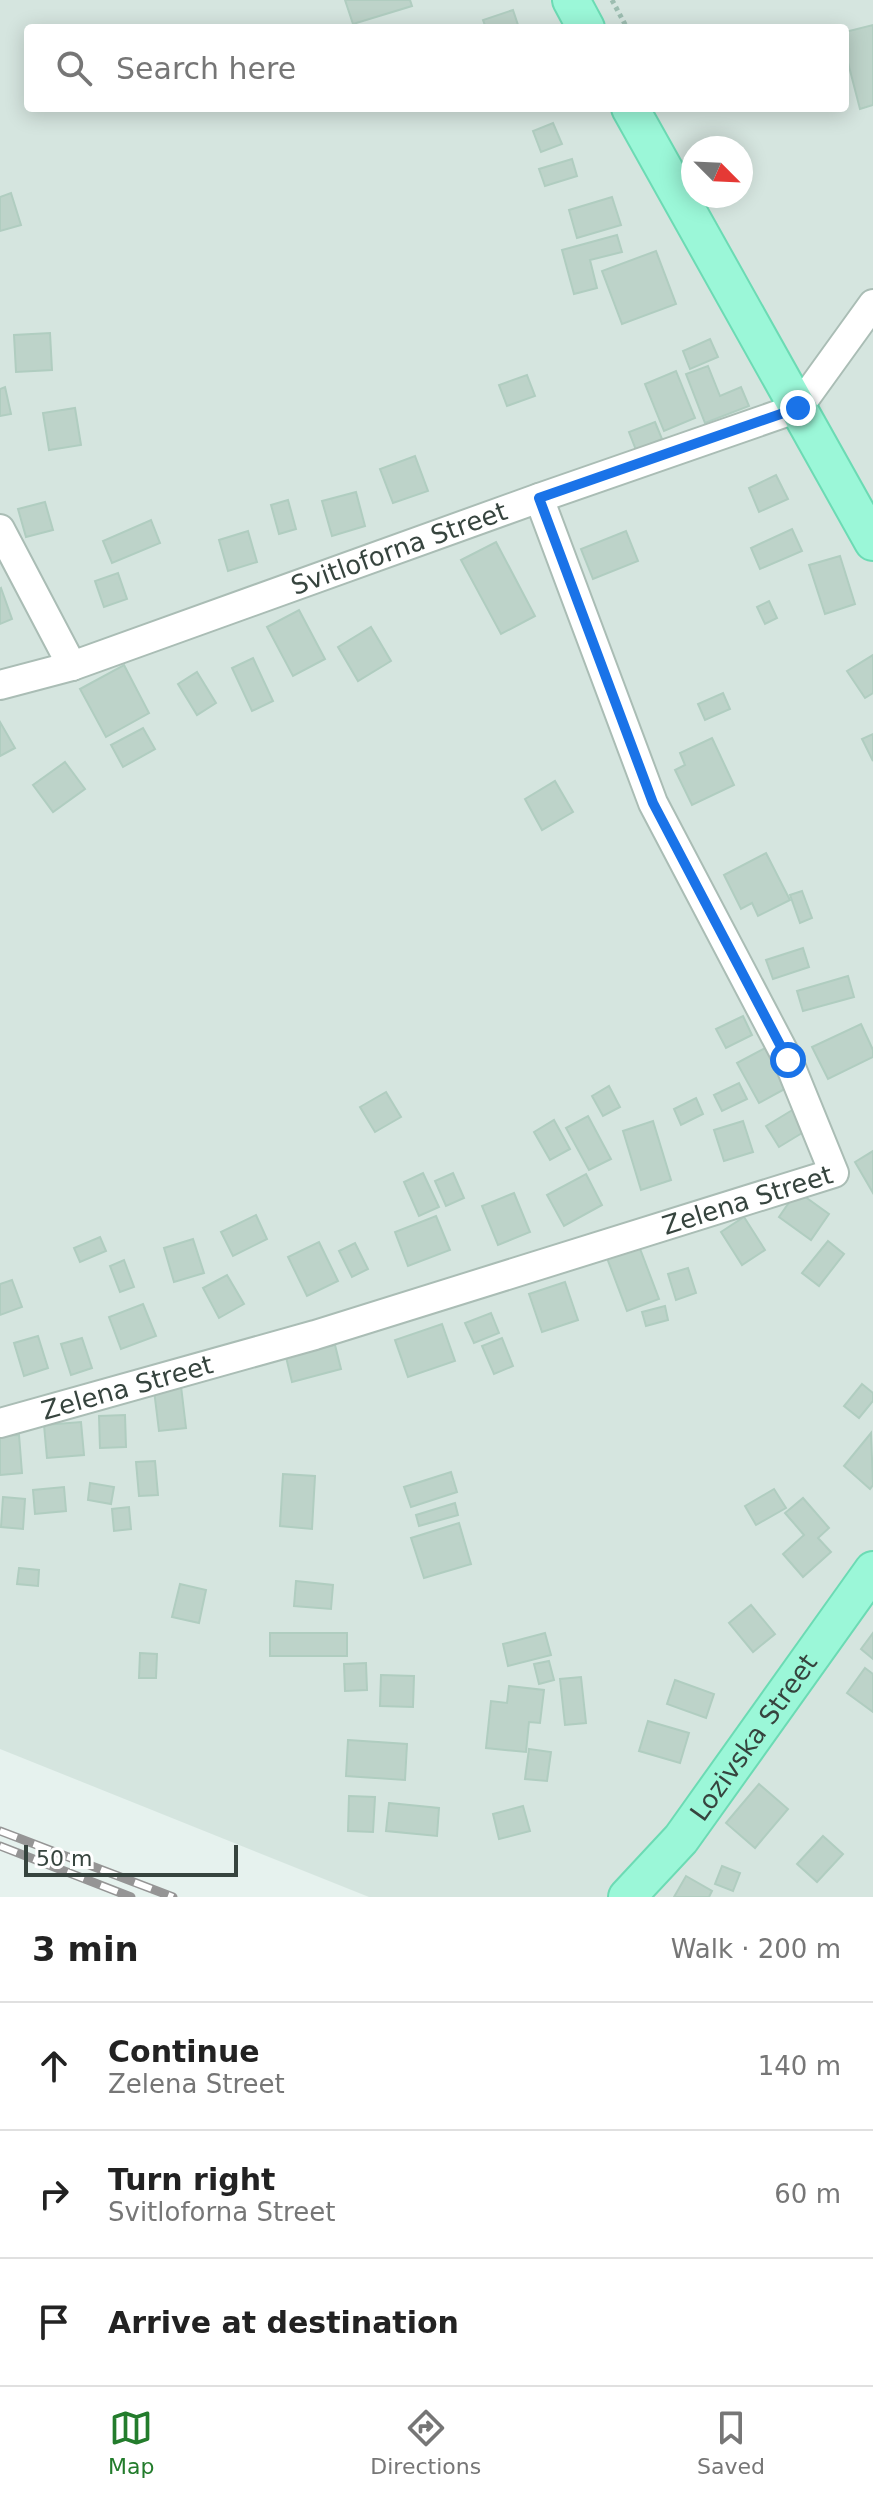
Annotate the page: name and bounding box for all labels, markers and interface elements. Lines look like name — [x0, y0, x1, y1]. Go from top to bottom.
search box — [24, 24, 849, 112]
icon: search — [52, 46, 96, 90]
text: Search here — [116, 51, 296, 86]
north arrow — [681, 136, 753, 208]
route end — [780, 390, 816, 426]
street label: Svitloforna Street — [287, 496, 511, 601]
route start — [770, 1042, 806, 1078]
street label: Zelena Street — [659, 1159, 836, 1241]
street label: Zelena Street — [38, 1349, 216, 1426]
street label: Lozivska Street — [684, 1648, 823, 1827]
scale bar — [24, 1841, 238, 1877]
text: 50 m — [36, 1846, 92, 1871]
text: 3 min — [32, 1929, 139, 1969]
text: Walk · 200 m — [671, 1934, 841, 1964]
text: Continue — [108, 2034, 260, 2069]
icon: ahead — [32, 2044, 76, 2088]
text: 140 m — [758, 2051, 841, 2081]
text: Zelena Street — [108, 2069, 285, 2099]
text: Turn right — [108, 2162, 275, 2197]
icon: right — [32, 2172, 76, 2216]
text: 60 m — [774, 2179, 841, 2209]
text: Svitloforna Street — [108, 2197, 335, 2227]
icon: arrive — [32, 2300, 76, 2344]
text: Arrive at destination — [108, 2305, 459, 2340]
tab: Map — [108, 2406, 154, 2479]
tab: Directions — [370, 2406, 481, 2479]
tab: Saved — [697, 2406, 765, 2479]

